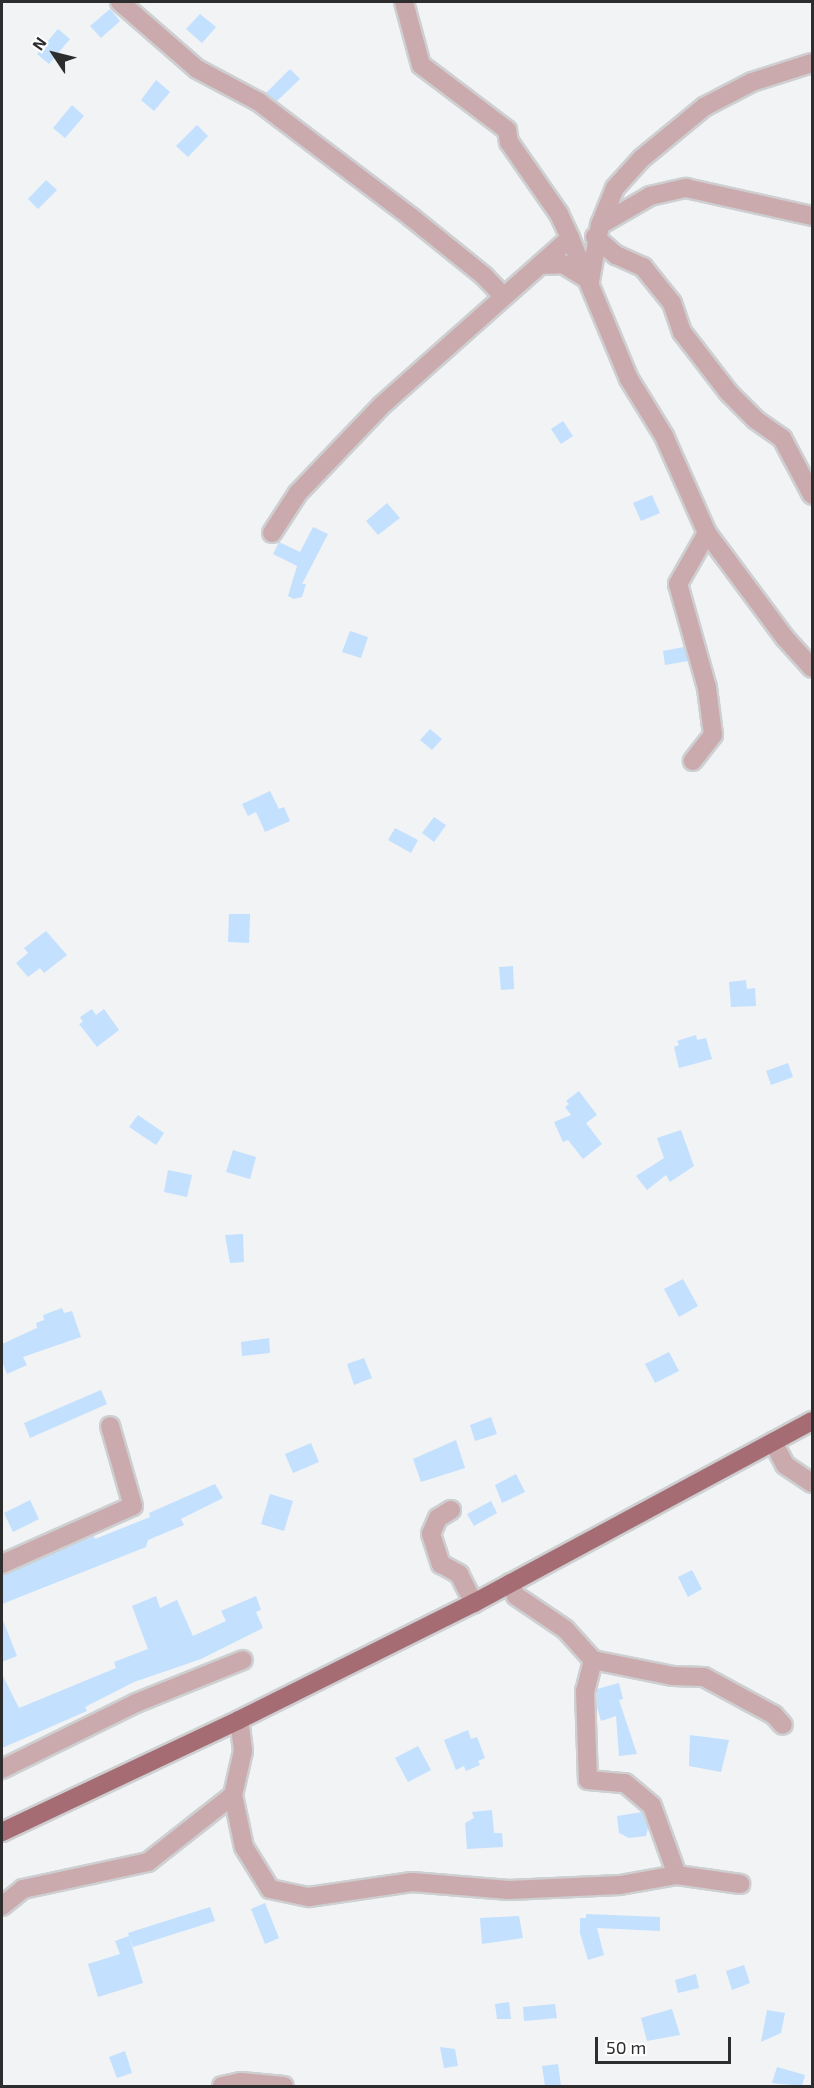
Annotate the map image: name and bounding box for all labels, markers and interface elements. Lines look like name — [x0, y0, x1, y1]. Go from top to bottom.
north arrow — [24, 24, 84, 84]
text: N — [28, 33, 50, 54]
scale bar — [598, 2025, 734, 2063]
text: 50 m — [606, 2036, 646, 2058]

